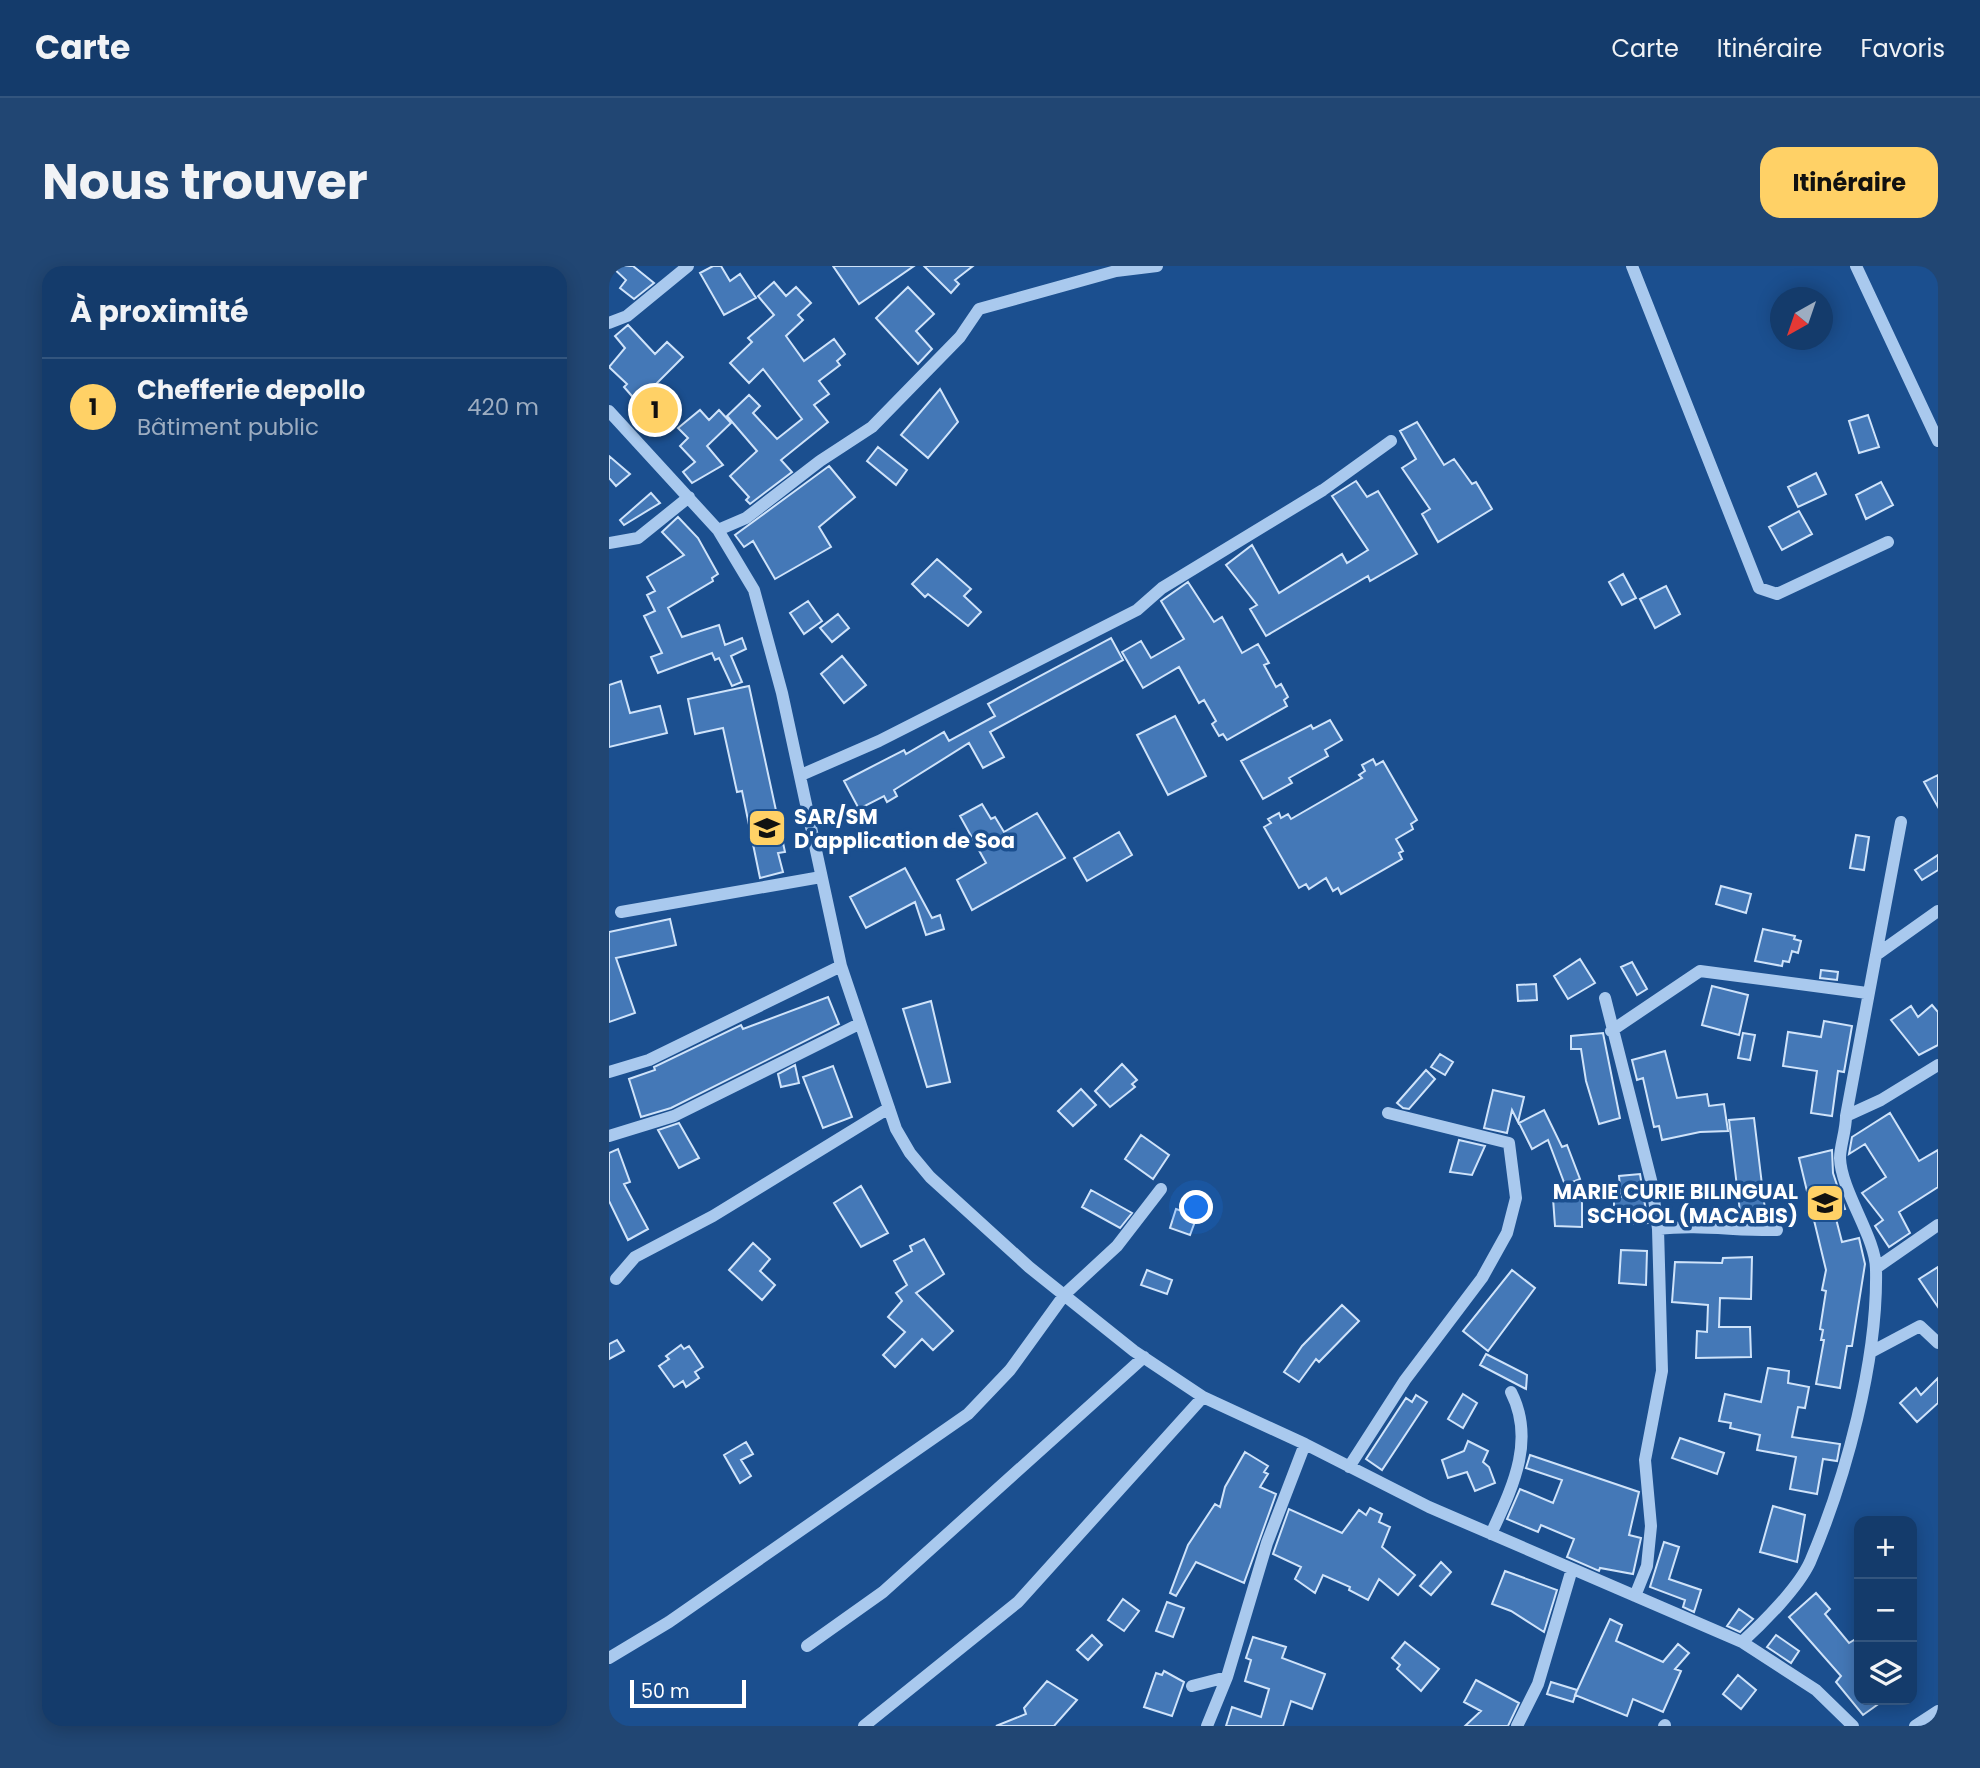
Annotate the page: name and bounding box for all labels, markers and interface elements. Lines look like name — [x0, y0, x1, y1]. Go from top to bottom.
text: Carte — [35, 24, 130, 71]
text: Carte — [1611, 32, 1679, 65]
text: Itinéraire — [1717, 32, 1822, 65]
text: Favoris — [1860, 32, 1945, 65]
button: Itinéraire — [1760, 147, 1938, 218]
text: Nous trouver — [42, 148, 368, 216]
north arrow — [1770, 287, 1833, 350]
text: À proximité — [70, 290, 249, 333]
text: Chefferie depollo — [137, 372, 365, 408]
pin: 1 — [632, 384, 678, 436]
text: 1 — [89, 391, 97, 423]
text: 420 m — [467, 391, 539, 423]
text: Bâtiment public — [137, 411, 319, 443]
place label: SAR/SM D'application de Soa — [794, 802, 1015, 855]
school or university icon: SAR/SM D'application de Soa — [746, 807, 788, 849]
place label: MARIE CURIE BILINGUAL SCHOOL (MACABIS) — [1553, 1177, 1798, 1230]
school or university icon: MARIE CURIE BILINGUAL SCHOOL (MACABIS) — [1804, 1182, 1846, 1224]
your location — [1179, 1190, 1213, 1224]
map controls — [1854, 1516, 1917, 1705]
button: + — [1854, 1516, 1917, 1579]
button: − — [1854, 1579, 1917, 1642]
button: layers — [1854, 1642, 1917, 1705]
scale bar — [630, 1677, 745, 1709]
text: 50 m — [641, 1678, 690, 1705]

